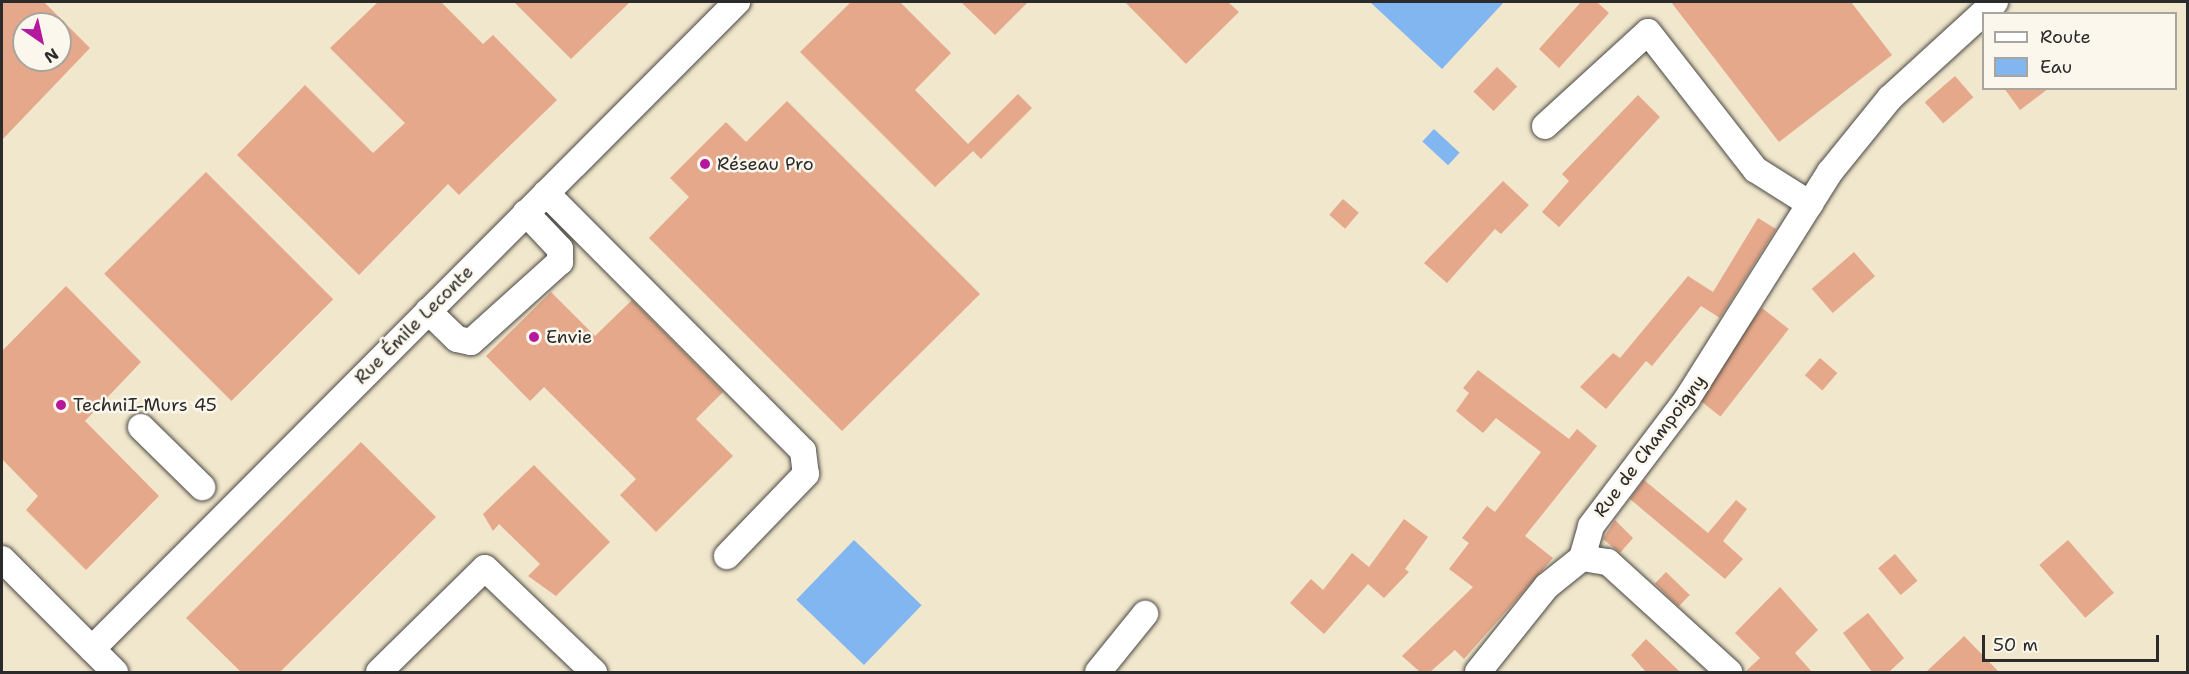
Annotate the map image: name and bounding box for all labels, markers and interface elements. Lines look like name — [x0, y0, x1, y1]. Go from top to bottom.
north arrow — [12, 12, 72, 72]
legend — [1982, 12, 2177, 90]
text: Route — [2040, 25, 2091, 49]
text: N — [40, 43, 62, 68]
text: Eau — [2040, 55, 2072, 79]
place label: Réseau Pro — [717, 153, 814, 175]
marker: Réseau Pro — [698, 157, 712, 171]
street label: Rue Émile Leconte — [350, 261, 478, 389]
place label: Envie — [546, 326, 592, 348]
marker: Envie — [527, 330, 541, 344]
street label: Rue de Champoigny — [1589, 371, 1711, 521]
place label: TechniI-Murs 45 — [73, 394, 217, 416]
marker: TechniI-Murs 45 — [54, 398, 68, 412]
scale bar — [1985, 623, 2162, 661]
text: 50 m — [1993, 633, 2038, 657]

